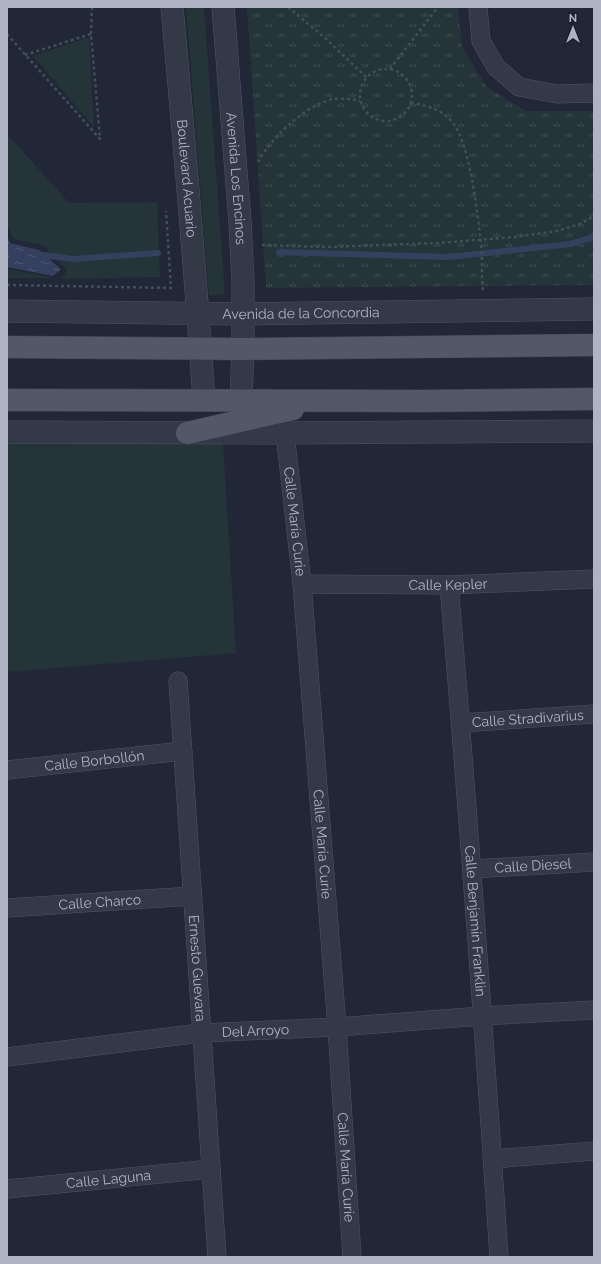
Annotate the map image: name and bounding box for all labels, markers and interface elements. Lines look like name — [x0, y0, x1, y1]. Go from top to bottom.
north arrow — [553, 8, 593, 48]
text: N — [569, 12, 577, 25]
street label: Avenida Los Encinos — [223, 112, 249, 245]
street label: Boulevard Acuario — [174, 119, 200, 238]
street label: Avenida de la Concordia — [222, 304, 380, 322]
street label: Calle María Curie — [281, 466, 309, 577]
street label: Calle Kepler — [408, 575, 488, 593]
street label: Calle Stradivarius — [471, 707, 585, 730]
street label: Calle Borbollón — [44, 747, 145, 774]
street label: Calle María Curie — [310, 789, 335, 900]
street label: Calle Benjamín Franklin — [462, 845, 489, 997]
street label: Calle Diesel — [494, 855, 572, 876]
street label: Calle Charco — [58, 891, 142, 913]
street label: Ernesto Guevara — [186, 914, 209, 1022]
street label: Del Arroyo — [221, 1021, 290, 1040]
street label: Calle María Curie — [335, 1112, 358, 1223]
street label: Calle Laguna — [65, 1167, 152, 1191]

